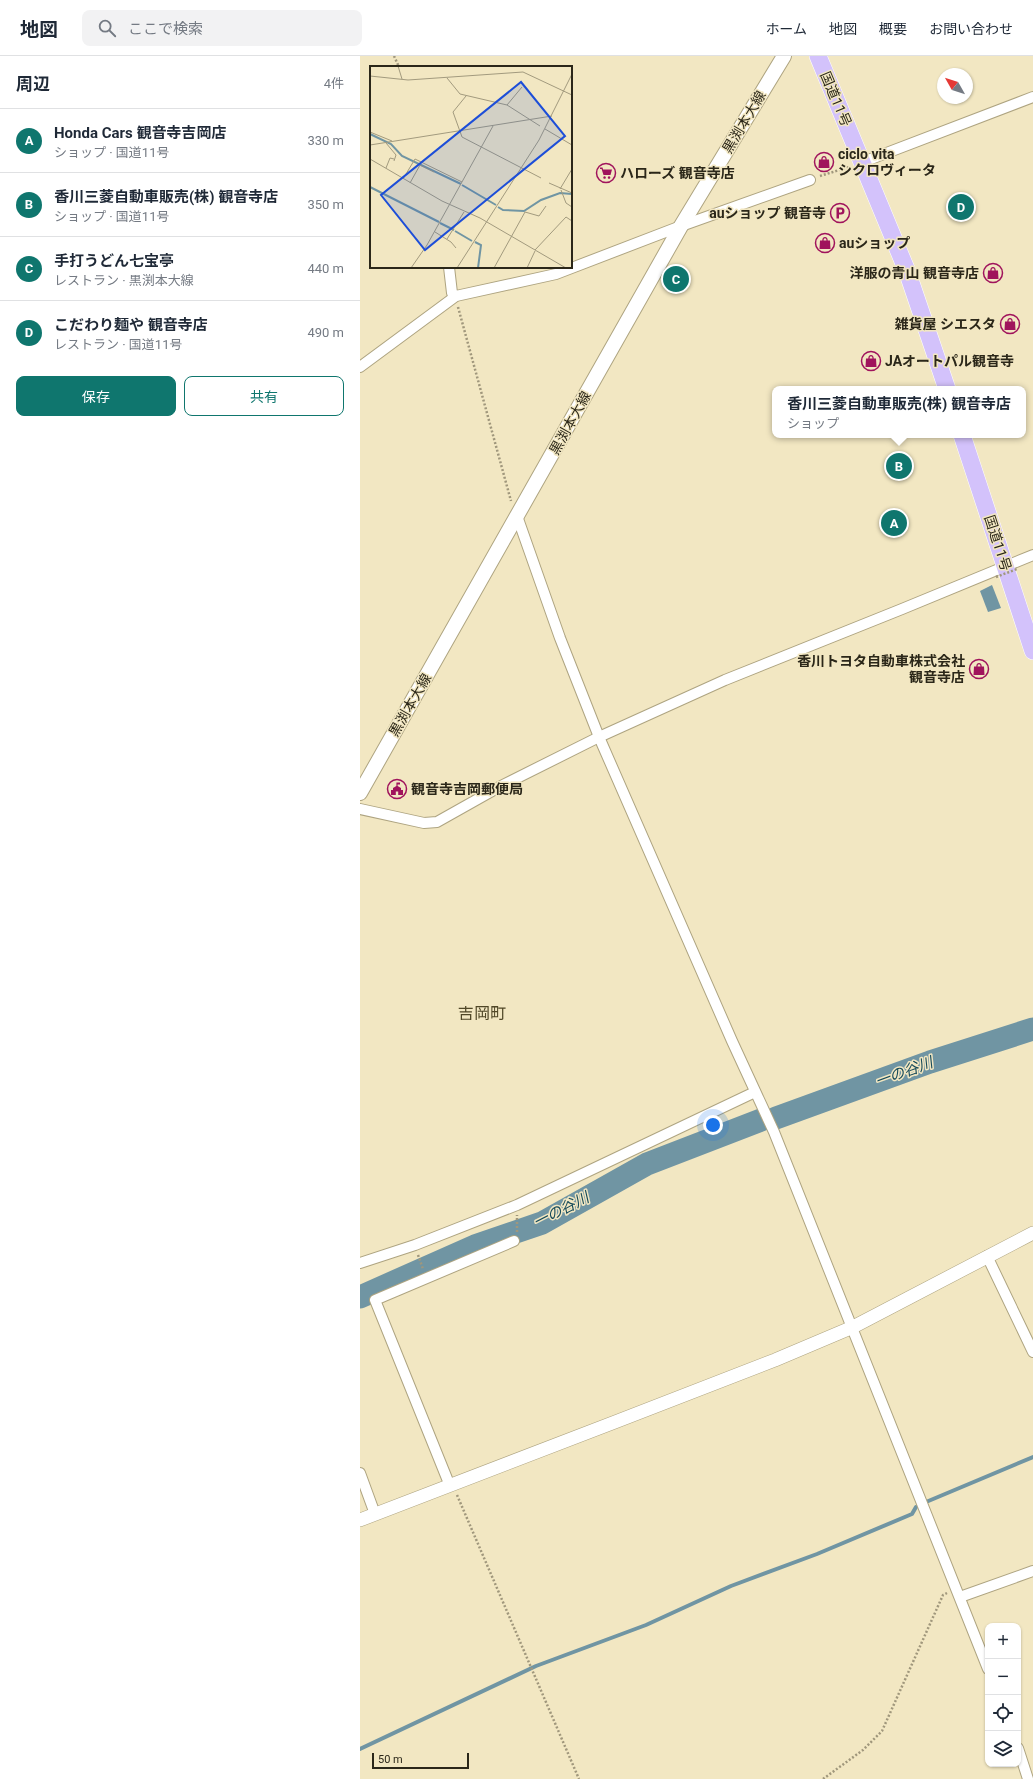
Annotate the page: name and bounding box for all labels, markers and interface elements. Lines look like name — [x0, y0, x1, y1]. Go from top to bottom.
search box — [82, 10, 362, 46]
icon: search — [96, 17, 118, 39]
text: 地図 — [20, 18, 58, 41]
text: ここで検索 — [128, 20, 203, 38]
text: ホーム — [765, 21, 807, 37]
text: 地図 — [829, 21, 857, 37]
text: 概要 — [879, 21, 907, 37]
text: お問い合わせ — [929, 21, 1013, 37]
inset map — [370, 66, 572, 268]
north arrow — [937, 68, 973, 104]
street label: 国道11号 — [817, 69, 855, 129]
text: 周辺 — [16, 74, 50, 94]
text: 4件 — [324, 76, 344, 91]
street label: 黒渕本大線 — [719, 88, 769, 156]
text: Honda Cars 観音寺吉岡店 — [54, 124, 226, 142]
text: A — [25, 133, 33, 148]
text: 330 m — [307, 133, 344, 148]
text: ショップ · 国道11号 — [54, 145, 169, 160]
place label: ciclo vita シクロヴィータ — [838, 146, 936, 178]
shop icon: ciclo vita シクロヴィータ — [813, 151, 835, 173]
supermarket icon: ハローズ 観音寺店 — [595, 162, 617, 184]
place label: ハローズ 観音寺店 — [620, 165, 735, 181]
text: 香川三菱自動車販売(株) 観音寺店 — [54, 188, 278, 206]
pin: D — [948, 192, 974, 222]
text: B — [25, 197, 33, 212]
text: 350 m — [307, 197, 344, 212]
parking icon: auショップ 観音寺 — [829, 202, 851, 224]
place label: auショップ 観音寺 — [709, 205, 826, 221]
text: ショップ · 国道11号 — [54, 209, 169, 224]
shop icon: auショップ — [814, 232, 836, 254]
place label: auショップ — [839, 235, 910, 251]
text: 手打うどん七宝亭 — [54, 252, 174, 270]
text: C — [25, 261, 33, 276]
text: 440 m — [307, 261, 344, 276]
shop icon: 洋服の青山 観音寺店 — [982, 262, 1004, 284]
pin: C — [663, 264, 689, 294]
place label: 洋服の青山 観音寺店 — [850, 265, 979, 281]
text: レストラン · 黒渕本大線 — [54, 273, 194, 288]
shop icon: 雑貨屋 シエスタ — [999, 313, 1021, 335]
text: こだわり麺や 観音寺店 — [54, 316, 208, 334]
place label: 雑貨屋 シエスタ — [895, 316, 996, 332]
text: D — [25, 325, 33, 340]
text: 490 m — [307, 325, 344, 340]
text: レストラン · 国道11号 — [54, 337, 182, 352]
shop icon: JAオートパル観音寺 — [860, 350, 882, 372]
place label: JAオートパル観音寺 — [885, 353, 1014, 369]
button: 保存 — [16, 376, 176, 416]
button: 共有 — [184, 376, 344, 416]
popup — [772, 386, 1026, 438]
street label: 黒渕本大線 — [546, 389, 594, 457]
text: 香川三菱自動車販売(株) 観音寺店 — [787, 395, 1011, 413]
text: ショップ — [787, 416, 839, 431]
pin: B — [886, 451, 912, 481]
pin: A — [881, 508, 907, 538]
street label: 国道11号 — [981, 513, 1015, 573]
place label: 香川トヨタ自動車株式会社 観音寺店 — [797, 653, 965, 685]
shop icon: 香川トヨタ自動車株式会社 観音寺店 — [968, 658, 990, 680]
street label: 黒渕本大線 — [386, 671, 434, 739]
public building icon: 観音寺吉岡郵便局 — [386, 778, 408, 800]
place label: 観音寺吉岡郵便局 — [411, 781, 523, 797]
district label: 吉岡町 — [458, 1004, 506, 1023]
water label: 一の谷川 — [873, 1053, 937, 1091]
your location — [703, 1115, 723, 1135]
water label: 一の谷川 — [530, 1187, 594, 1232]
map controls — [985, 1623, 1021, 1767]
button: + — [985, 1623, 1021, 1659]
button: − — [985, 1659, 1021, 1695]
button: locate — [985, 1695, 1021, 1731]
button: layers — [985, 1731, 1021, 1767]
scale bar — [372, 1751, 469, 1770]
text: 50 m — [378, 1753, 403, 1766]

